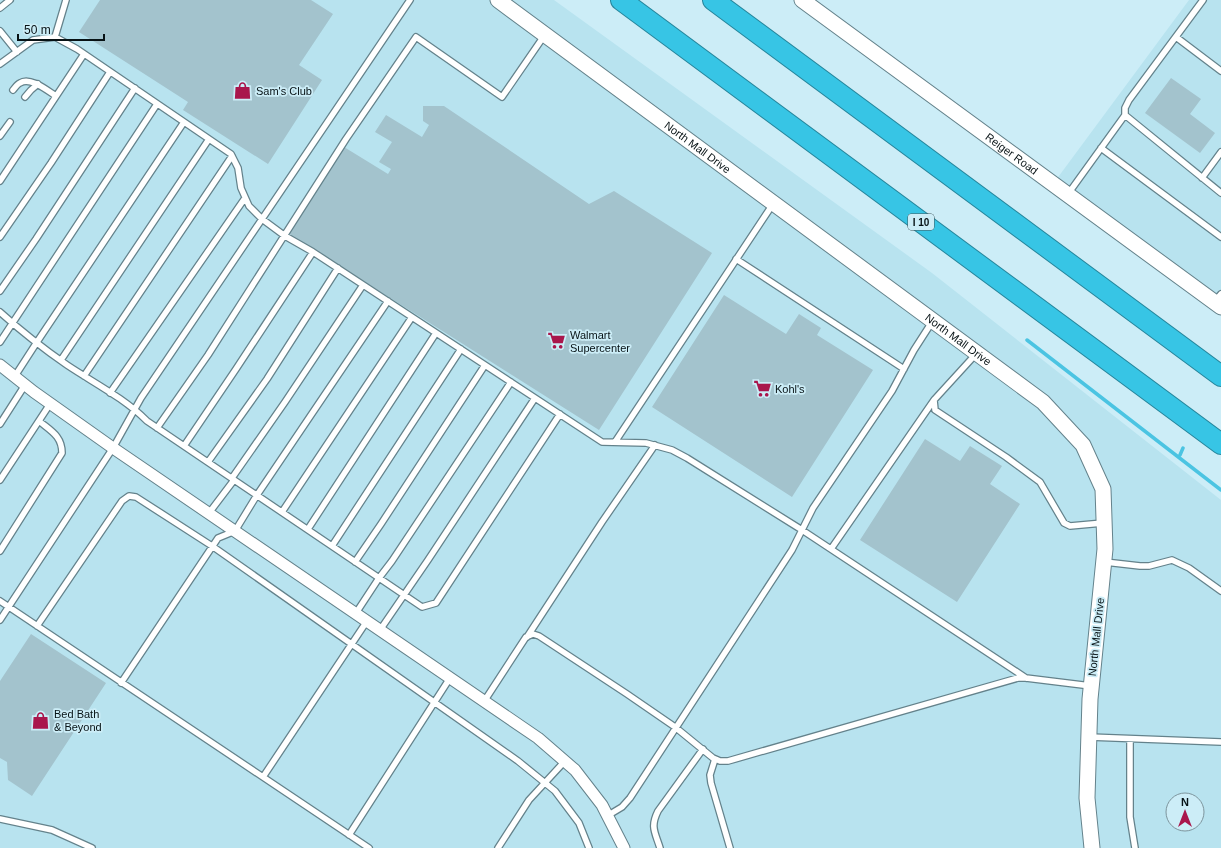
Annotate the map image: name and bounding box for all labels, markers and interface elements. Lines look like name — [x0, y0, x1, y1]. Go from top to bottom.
scale bar — [18, 16, 104, 42]
text: 50 m — [24, 23, 51, 37]
shop icon: Sam's Club — [233, 81, 253, 101]
place label: Sam's Club — [256, 85, 312, 97]
street label: North Mall Drive — [662, 119, 733, 175]
street label: Reiger Road — [983, 131, 1040, 177]
road number: I 10 — [908, 214, 934, 230]
street label: North Mall Drive — [923, 311, 994, 368]
place label: Walmart Supercenter — [570, 329, 630, 354]
supermarket icon: Walmart Supercenter — [547, 331, 567, 351]
supermarket icon: Kohl's — [752, 379, 772, 399]
place label: Kohl's — [775, 383, 805, 395]
street label: North Mall Drive — [1086, 597, 1106, 677]
place label: Bed Bath & Beyond — [54, 708, 102, 733]
shop icon: Bed Bath & Beyond — [31, 710, 51, 730]
north arrow — [1165, 792, 1205, 832]
text: N — [1181, 796, 1189, 808]

